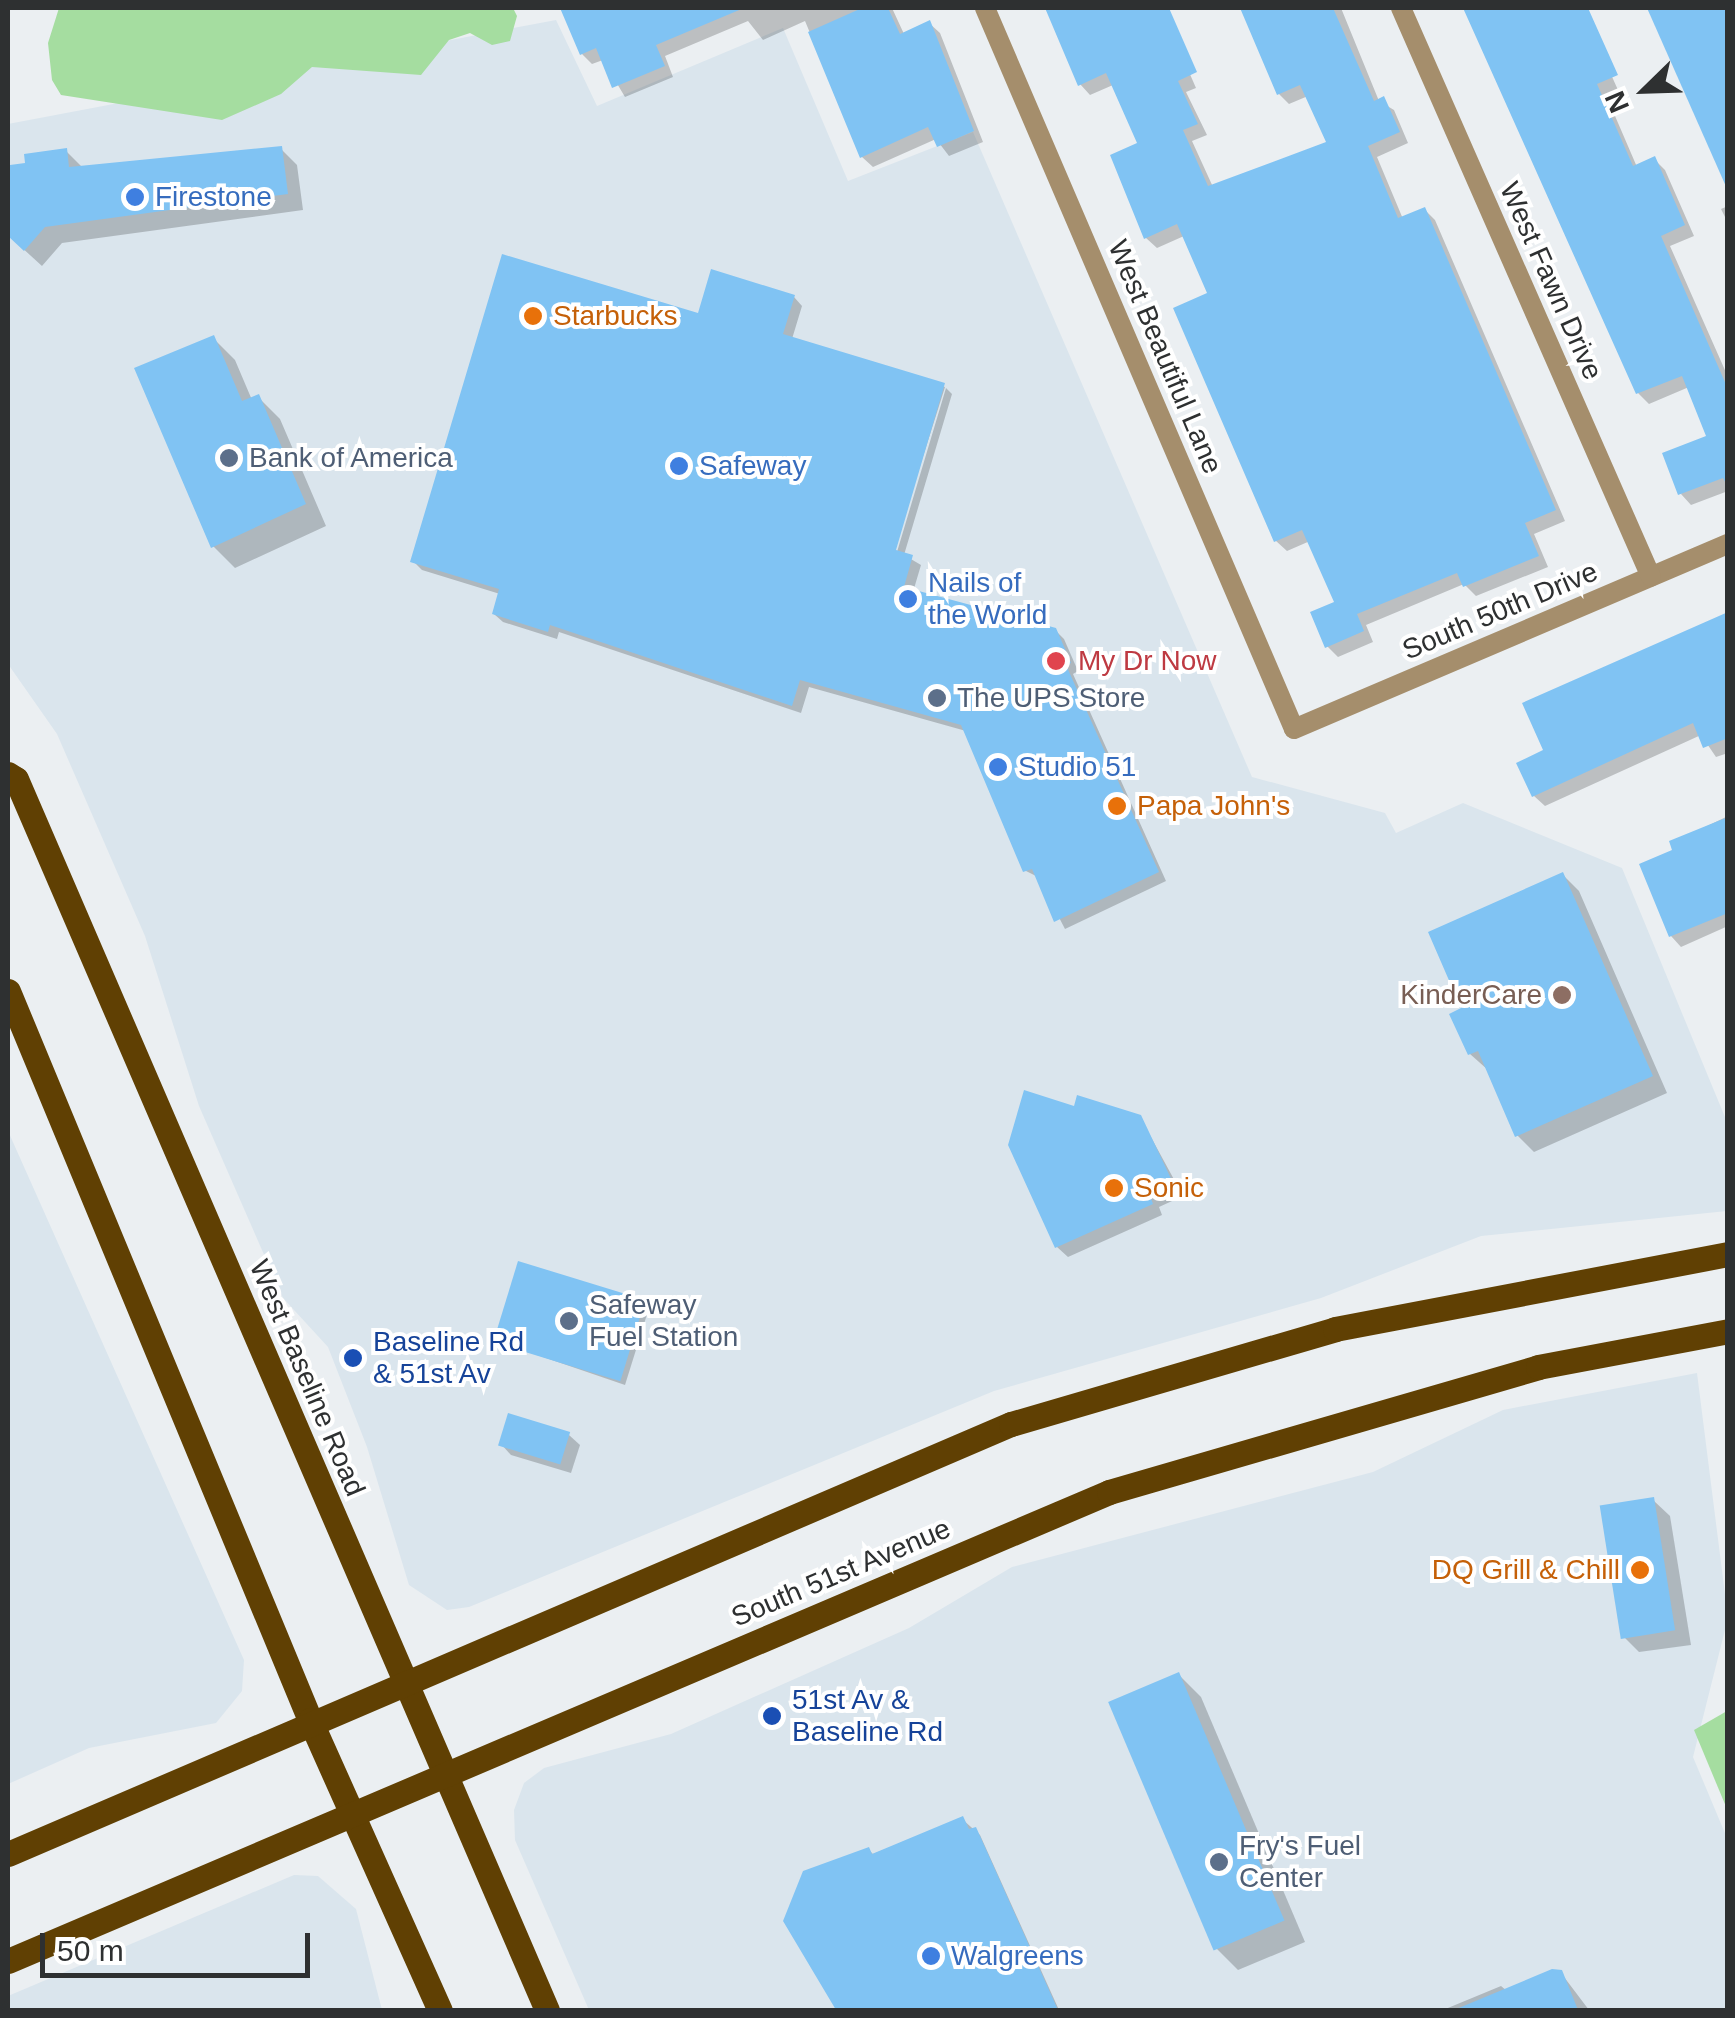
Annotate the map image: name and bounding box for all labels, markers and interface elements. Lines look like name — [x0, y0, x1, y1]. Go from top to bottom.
north arrow — [1595, 40, 1695, 140]
text: N — [1599, 87, 1635, 117]
street label: West Fawn Drive — [1492, 177, 1610, 385]
place label: Firestone — [155, 180, 272, 214]
marker: Firestone — [124, 186, 146, 208]
street label: West Beautiful Lane — [1101, 235, 1229, 479]
place label: Starbucks — [553, 299, 677, 333]
marker: Starbucks — [522, 305, 544, 327]
place label: Bank of America — [249, 441, 454, 475]
marker: Bank of America — [218, 447, 240, 469]
place label: Safeway — [699, 449, 806, 483]
marker: Safeway — [668, 455, 690, 477]
street label: South 50th Drive — [1397, 555, 1603, 667]
place label: Nails of the World — [928, 566, 1047, 632]
marker: Nails of the World — [897, 588, 919, 610]
place label: My Dr Now — [1078, 644, 1216, 678]
marker: My Dr Now — [1043, 648, 1069, 674]
place label: The UPS Store — [957, 681, 1145, 715]
marker: The UPS Store — [926, 687, 948, 709]
place label: Studio 51 — [1018, 750, 1136, 784]
marker: Studio 51 — [987, 756, 1009, 778]
place label: Papa John's — [1137, 789, 1290, 823]
marker: Papa John's — [1106, 795, 1128, 817]
place label: KinderCare — [1400, 978, 1542, 1012]
marker: KinderCare — [1551, 984, 1573, 1006]
place label: Sonic — [1134, 1171, 1204, 1205]
marker: Sonic — [1103, 1177, 1125, 1199]
street label: West Baseline Road — [242, 1255, 372, 1501]
place label: Safeway Fuel Station — [589, 1288, 738, 1354]
marker: Safeway Fuel Station — [558, 1310, 580, 1332]
place label: Baseline Rd & 51st Av — [373, 1325, 524, 1391]
marker: Baseline Rd & 51st Av — [342, 1347, 364, 1369]
street label: South 51st Avenue — [726, 1511, 956, 1635]
place label: DQ Grill & Chill — [1432, 1553, 1620, 1587]
marker: DQ Grill & Chill — [1629, 1559, 1651, 1581]
place label: 51st Av & Baseline Rd — [792, 1683, 943, 1749]
marker: 51st Av & Baseline Rd — [761, 1705, 783, 1727]
place label: Fry's Fuel Center — [1239, 1829, 1361, 1895]
marker: Fry's Fuel Center — [1208, 1851, 1230, 1873]
scale bar — [45, 1913, 315, 1975]
text: 50 m — [57, 1934, 124, 1967]
place label: Walgreens — [951, 1939, 1084, 1973]
marker: Walgreens — [920, 1945, 942, 1967]

